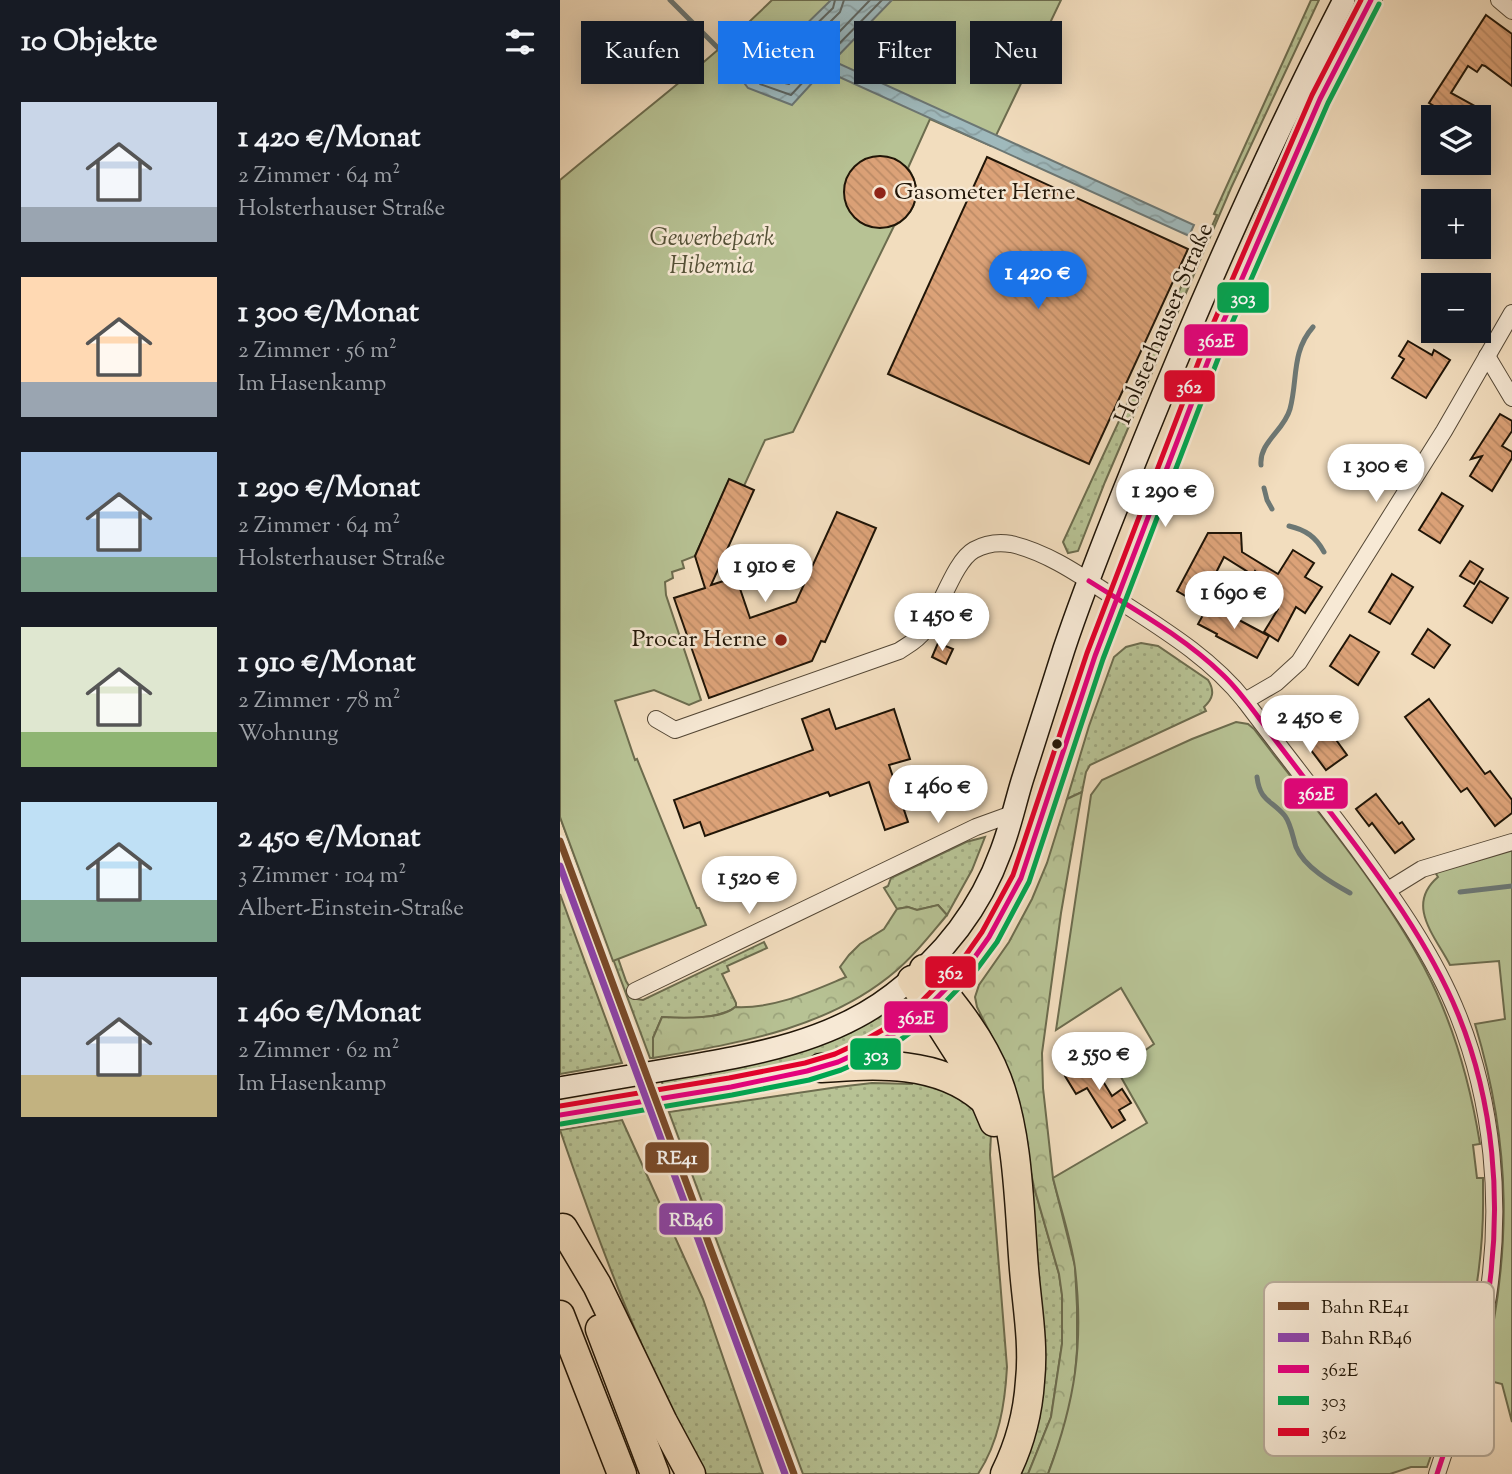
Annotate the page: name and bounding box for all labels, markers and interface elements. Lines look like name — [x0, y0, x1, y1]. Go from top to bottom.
text: 10 Objekte — [21, 21, 157, 64]
chip: Kaufen — [581, 21, 704, 84]
chip: Mieten — [718, 21, 840, 84]
chip: Filter — [854, 21, 956, 84]
chip: Neu — [970, 21, 1062, 84]
icon: filters — [501, 23, 539, 61]
map controls — [1421, 105, 1491, 343]
button: layers — [1421, 105, 1491, 175]
text: 1 420 €/Monat — [238, 117, 421, 160]
icon: home — [77, 130, 161, 214]
text: 2 Zimmer · 64 m² — [238, 160, 400, 193]
place label: Gasometer Herne — [894, 176, 1076, 210]
marker: Gasometer Herne — [872, 185, 888, 201]
button: + — [1421, 189, 1491, 259]
text: Holsterhauser Straße — [238, 193, 445, 226]
street label: Holsterhauser Straße — [1107, 218, 1223, 430]
park label: Gewerbepark Hibernia — [649, 222, 775, 284]
pin: 1 420 € — [973, 252, 1103, 311]
text: 1 420 € — [1005, 257, 1071, 290]
button: − — [1421, 273, 1491, 343]
line badge: 303 — [1216, 281, 1270, 314]
text: 303 — [1230, 286, 1256, 313]
text: 1 300 €/Monat — [238, 292, 419, 335]
icon: home — [77, 305, 161, 389]
line badge: 362E — [1183, 323, 1249, 357]
text: 362E — [1197, 329, 1235, 356]
text: 2 Zimmer · 56 m² — [238, 335, 397, 368]
text: Im Hasenkamp — [238, 368, 386, 401]
line badge: 362 — [1163, 369, 1216, 403]
text: 362 — [1176, 375, 1202, 402]
pin: 1 300 € — [1311, 444, 1441, 504]
text: 1 300 € — [1343, 450, 1409, 483]
text: 1 290 €/Monat — [238, 467, 420, 510]
pin: 1 290 € — [1100, 470, 1230, 529]
text: 1 290 € — [1132, 475, 1198, 508]
icon: home — [77, 480, 161, 564]
text: 2 Zimmer · 64 m² — [238, 510, 400, 543]
text: Holsterhauser Straße — [238, 543, 445, 576]
pin: 1 910 € — [700, 544, 830, 604]
text: 1 910 € — [734, 550, 796, 583]
pin: 1 690 € — [1169, 572, 1299, 631]
text: 1 690 € — [1201, 577, 1267, 610]
pin: 1 450 € — [877, 594, 1007, 653]
text: 1 450 € — [910, 599, 974, 632]
place label: Procar Herne — [632, 623, 767, 657]
marker: Procar Herne — [773, 632, 789, 648]
text: 1 910 €/Monat — [238, 642, 416, 685]
icon: home — [77, 655, 161, 739]
text: 2 Zimmer · 78 m² — [238, 685, 401, 718]
pin: 2 450 € — [1245, 696, 1375, 755]
text: 2 450 € — [1277, 701, 1343, 734]
text: Wohnung — [238, 718, 338, 751]
unlabelled marker — [1050, 737, 1064, 751]
pin: 1 460 € — [873, 766, 1003, 825]
text: 1 460 € — [905, 771, 971, 804]
line badge: 362E — [1283, 777, 1349, 810]
text: 362E — [1297, 782, 1335, 809]
text: 2 450 €/Monat — [238, 817, 421, 860]
icon: home — [77, 830, 161, 914]
pin: 1 520 € — [684, 856, 814, 916]
text: 3 Zimmer · 104 m² — [238, 860, 406, 893]
text: 1 520 € — [718, 862, 780, 895]
text: Albert-Einstein-Straße — [238, 893, 464, 926]
line badge: 362 — [924, 955, 977, 989]
text: 362 — [937, 961, 963, 988]
text: 1 460 €/Monat — [238, 992, 421, 1035]
line badge: 362E — [883, 1000, 949, 1034]
icon: home — [77, 1005, 161, 1089]
text: 362E — [897, 1006, 935, 1033]
pin: 2 550 € — [1034, 1032, 1164, 1092]
text: 2 Zimmer · 62 m² — [238, 1035, 400, 1068]
line badge: 303 — [849, 1037, 902, 1071]
text: 2 550 € — [1068, 1038, 1130, 1071]
text: 303 — [863, 1043, 889, 1070]
text: Im Hasenkamp — [238, 1068, 386, 1101]
line badge: RE41 — [644, 1141, 710, 1174]
text: RE41 — [656, 1146, 698, 1173]
line badge: RB46 — [658, 1202, 724, 1236]
text: RB46 — [669, 1208, 713, 1235]
legend — [1264, 1282, 1494, 1456]
text: Bahn RE41 — [1321, 1295, 1410, 1322]
text: Bahn RB46 — [1321, 1326, 1412, 1353]
text: 362E — [1321, 1358, 1359, 1385]
text: 303 — [1321, 1389, 1346, 1416]
text: 362 — [1321, 1421, 1347, 1448]

